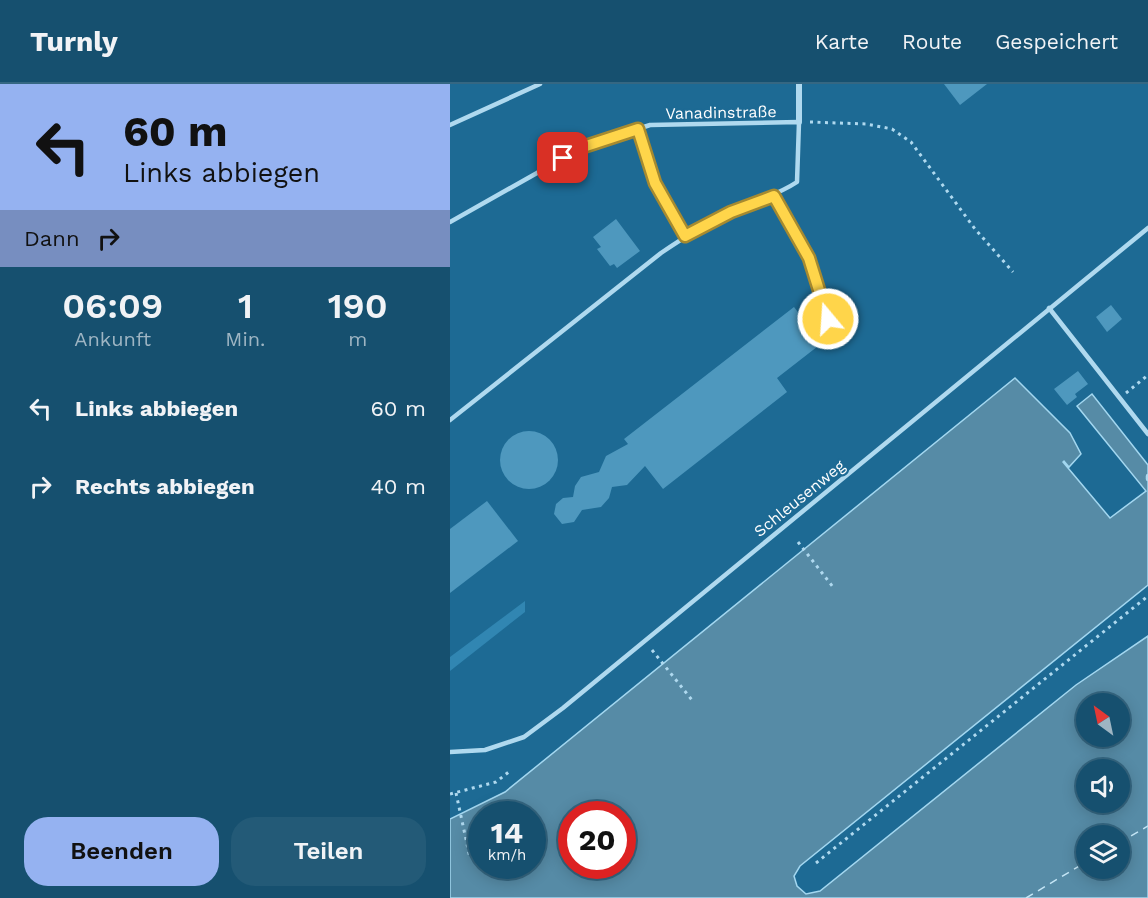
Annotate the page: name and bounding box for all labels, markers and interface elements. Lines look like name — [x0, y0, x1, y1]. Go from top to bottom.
text: Turnly — [30, 25, 118, 58]
text: Karte — [815, 29, 869, 54]
text: Route — [902, 29, 962, 54]
text: Gespeichert — [995, 29, 1118, 54]
street label: Vanadinstraße — [665, 102, 777, 123]
text: 60 m — [123, 107, 227, 156]
icon: left — [24, 108, 102, 186]
pin — [537, 132, 588, 183]
icon: arrive — [546, 141, 579, 174]
text: Links abbiegen — [123, 157, 320, 189]
icon: right — [92, 222, 125, 255]
text: Dann — [24, 226, 80, 251]
text: 06:09 — [62, 285, 163, 327]
text: 1 — [238, 285, 253, 327]
text: 190 — [328, 285, 388, 327]
position arrow — [796, 287, 860, 351]
text: Ankunft — [74, 327, 151, 351]
text: Min. — [225, 327, 265, 351]
text: m — [348, 327, 367, 351]
icon: left — [24, 392, 57, 425]
text: Links abbiegen — [75, 396, 238, 421]
text: 60 m — [370, 396, 426, 421]
street label: Schleusenweg — [750, 456, 849, 541]
icon: right — [24, 470, 57, 503]
text: Rechts abbiegen — [75, 474, 255, 499]
text: 40 m — [370, 474, 426, 499]
north arrow — [1076, 693, 1130, 747]
map controls — [1076, 693, 1130, 879]
button: sound — [1076, 759, 1130, 813]
speed limit sign: 20 — [558, 801, 636, 879]
text: 14 — [491, 815, 523, 850]
button: Beenden — [24, 817, 219, 886]
button: Teilen — [231, 817, 426, 886]
button: layers — [1076, 825, 1130, 879]
text: km/h — [488, 846, 526, 864]

